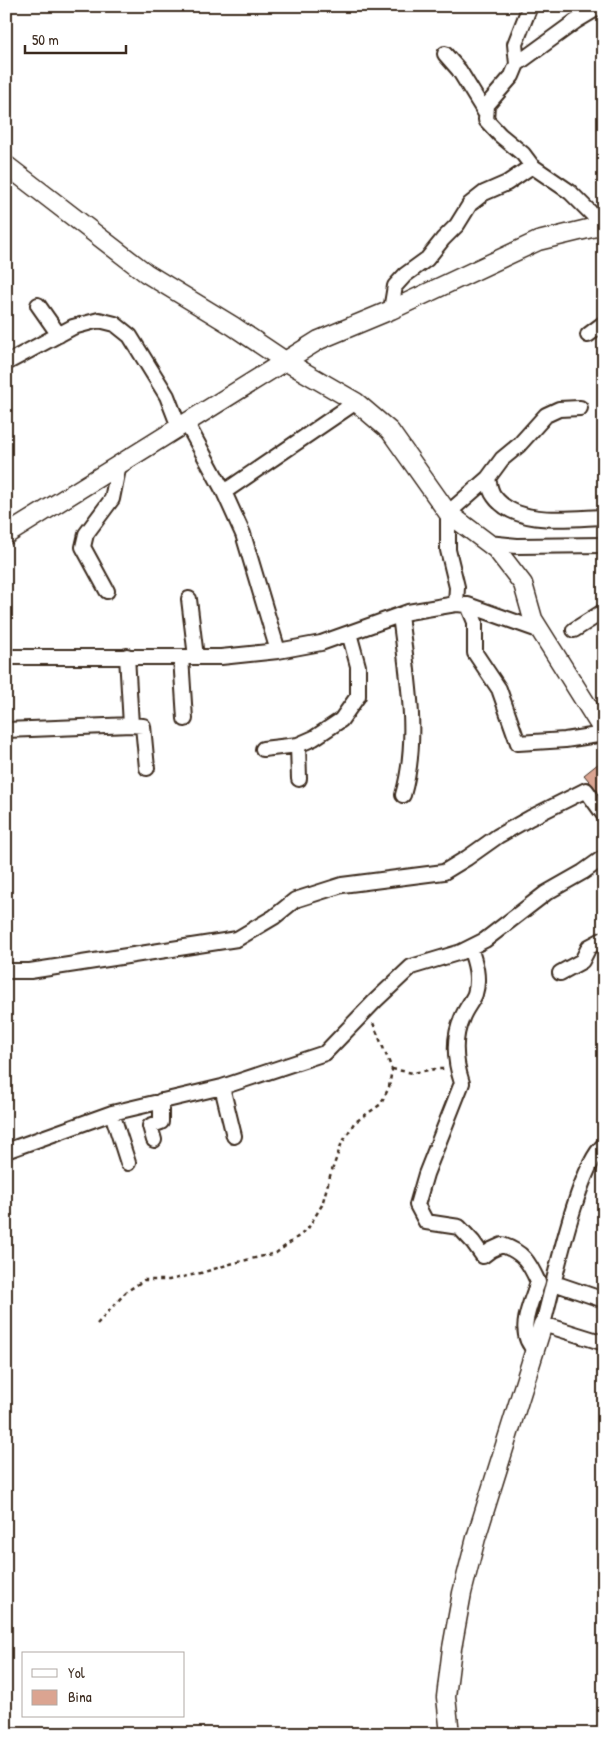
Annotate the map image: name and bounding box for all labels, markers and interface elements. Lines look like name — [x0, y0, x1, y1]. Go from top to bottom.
scale bar — [25, 22, 126, 54]
text: 50 m — [32, 29, 59, 50]
legend — [22, 1652, 185, 1718]
text: Yol — [68, 1662, 85, 1683]
text: Bina — [68, 1686, 92, 1707]

